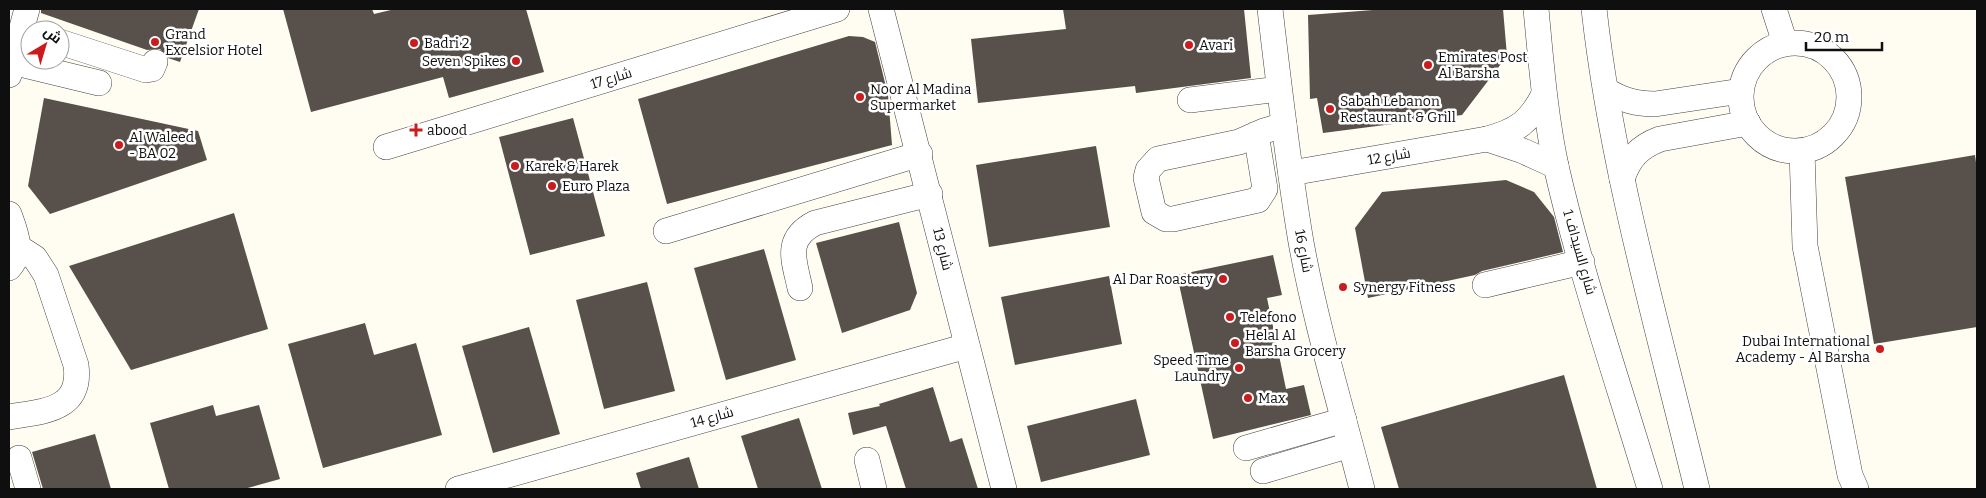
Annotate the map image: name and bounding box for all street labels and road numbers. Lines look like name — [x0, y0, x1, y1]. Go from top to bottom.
street label: شارع 17 — [588, 64, 634, 93]
street label: شارع 12 — [1366, 144, 1412, 169]
street label: شارع السيداف 1 — [1559, 208, 1600, 297]
street label: شارع 13 — [929, 226, 956, 272]
street label: شارع 16 — [1291, 228, 1316, 274]
street label: شارع 14 — [689, 403, 736, 432]

